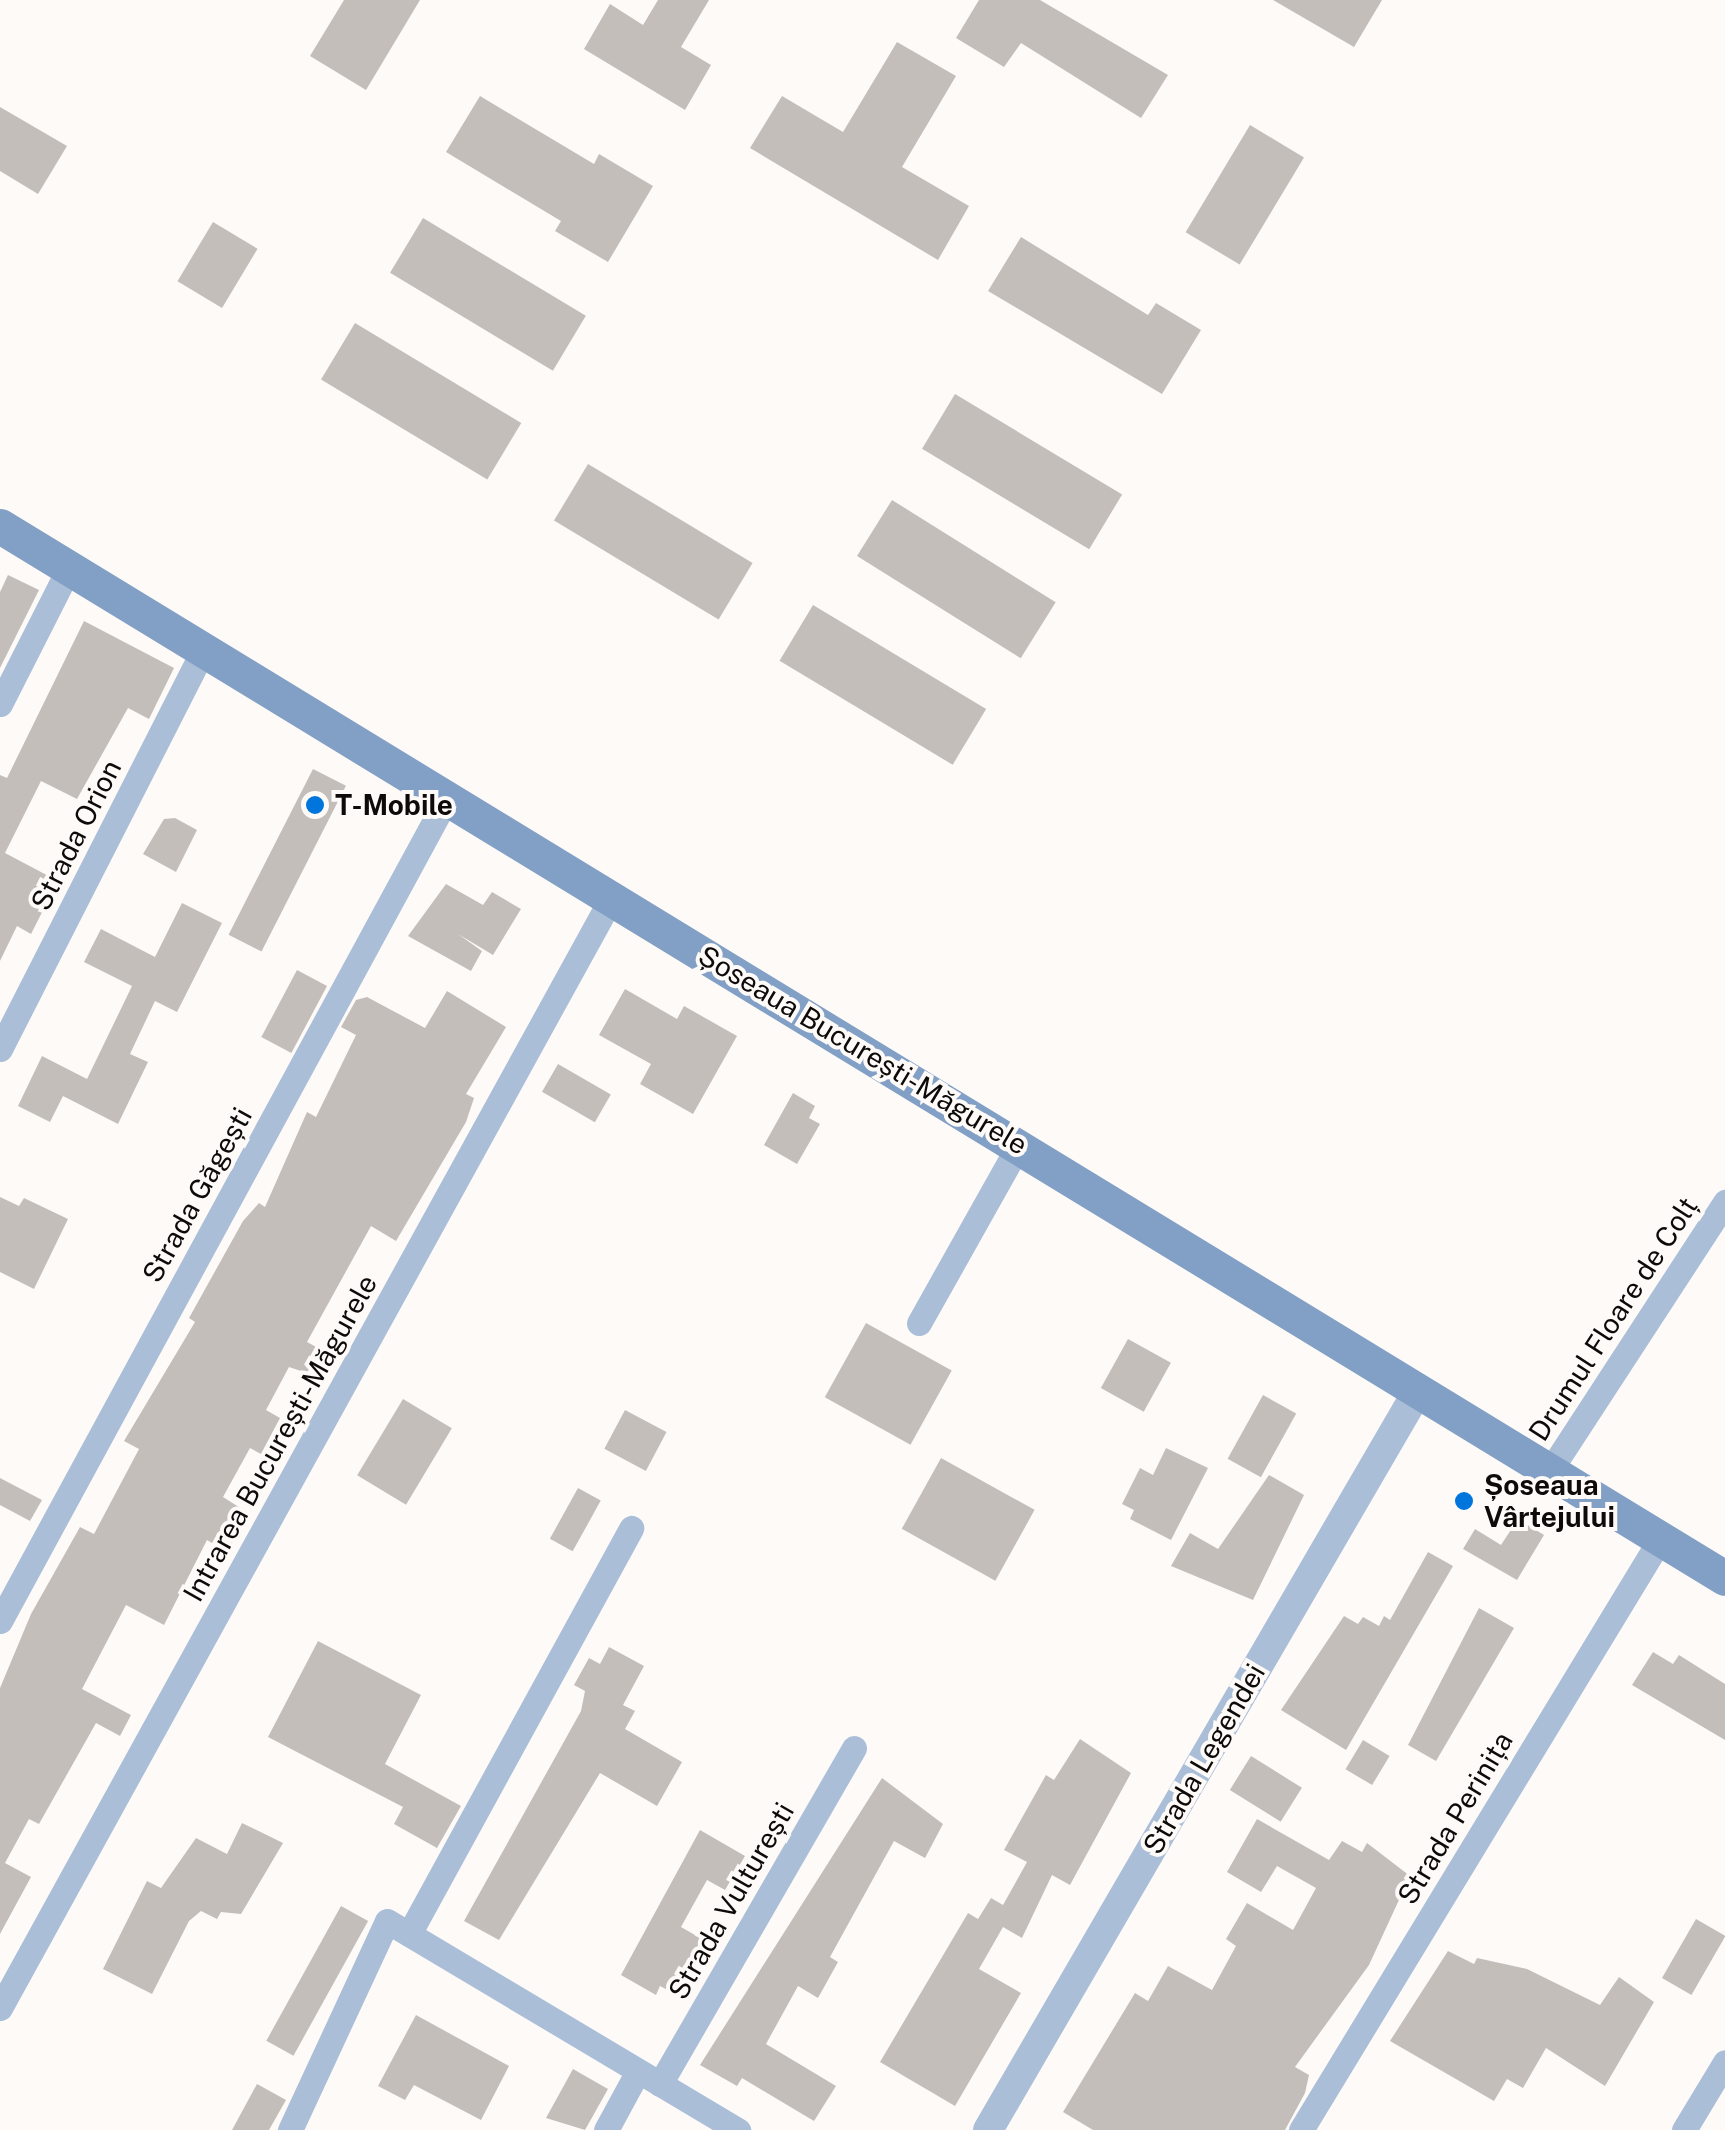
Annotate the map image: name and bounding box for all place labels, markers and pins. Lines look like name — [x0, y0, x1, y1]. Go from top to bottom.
place label: T-Mobile — [335, 788, 453, 822]
marker: T-Mobile — [304, 794, 326, 816]
place label: Șoseaua Vârtejului — [1484, 1468, 1615, 1534]
marker: Șoseaua Vârtejului — [1453, 1490, 1475, 1512]

